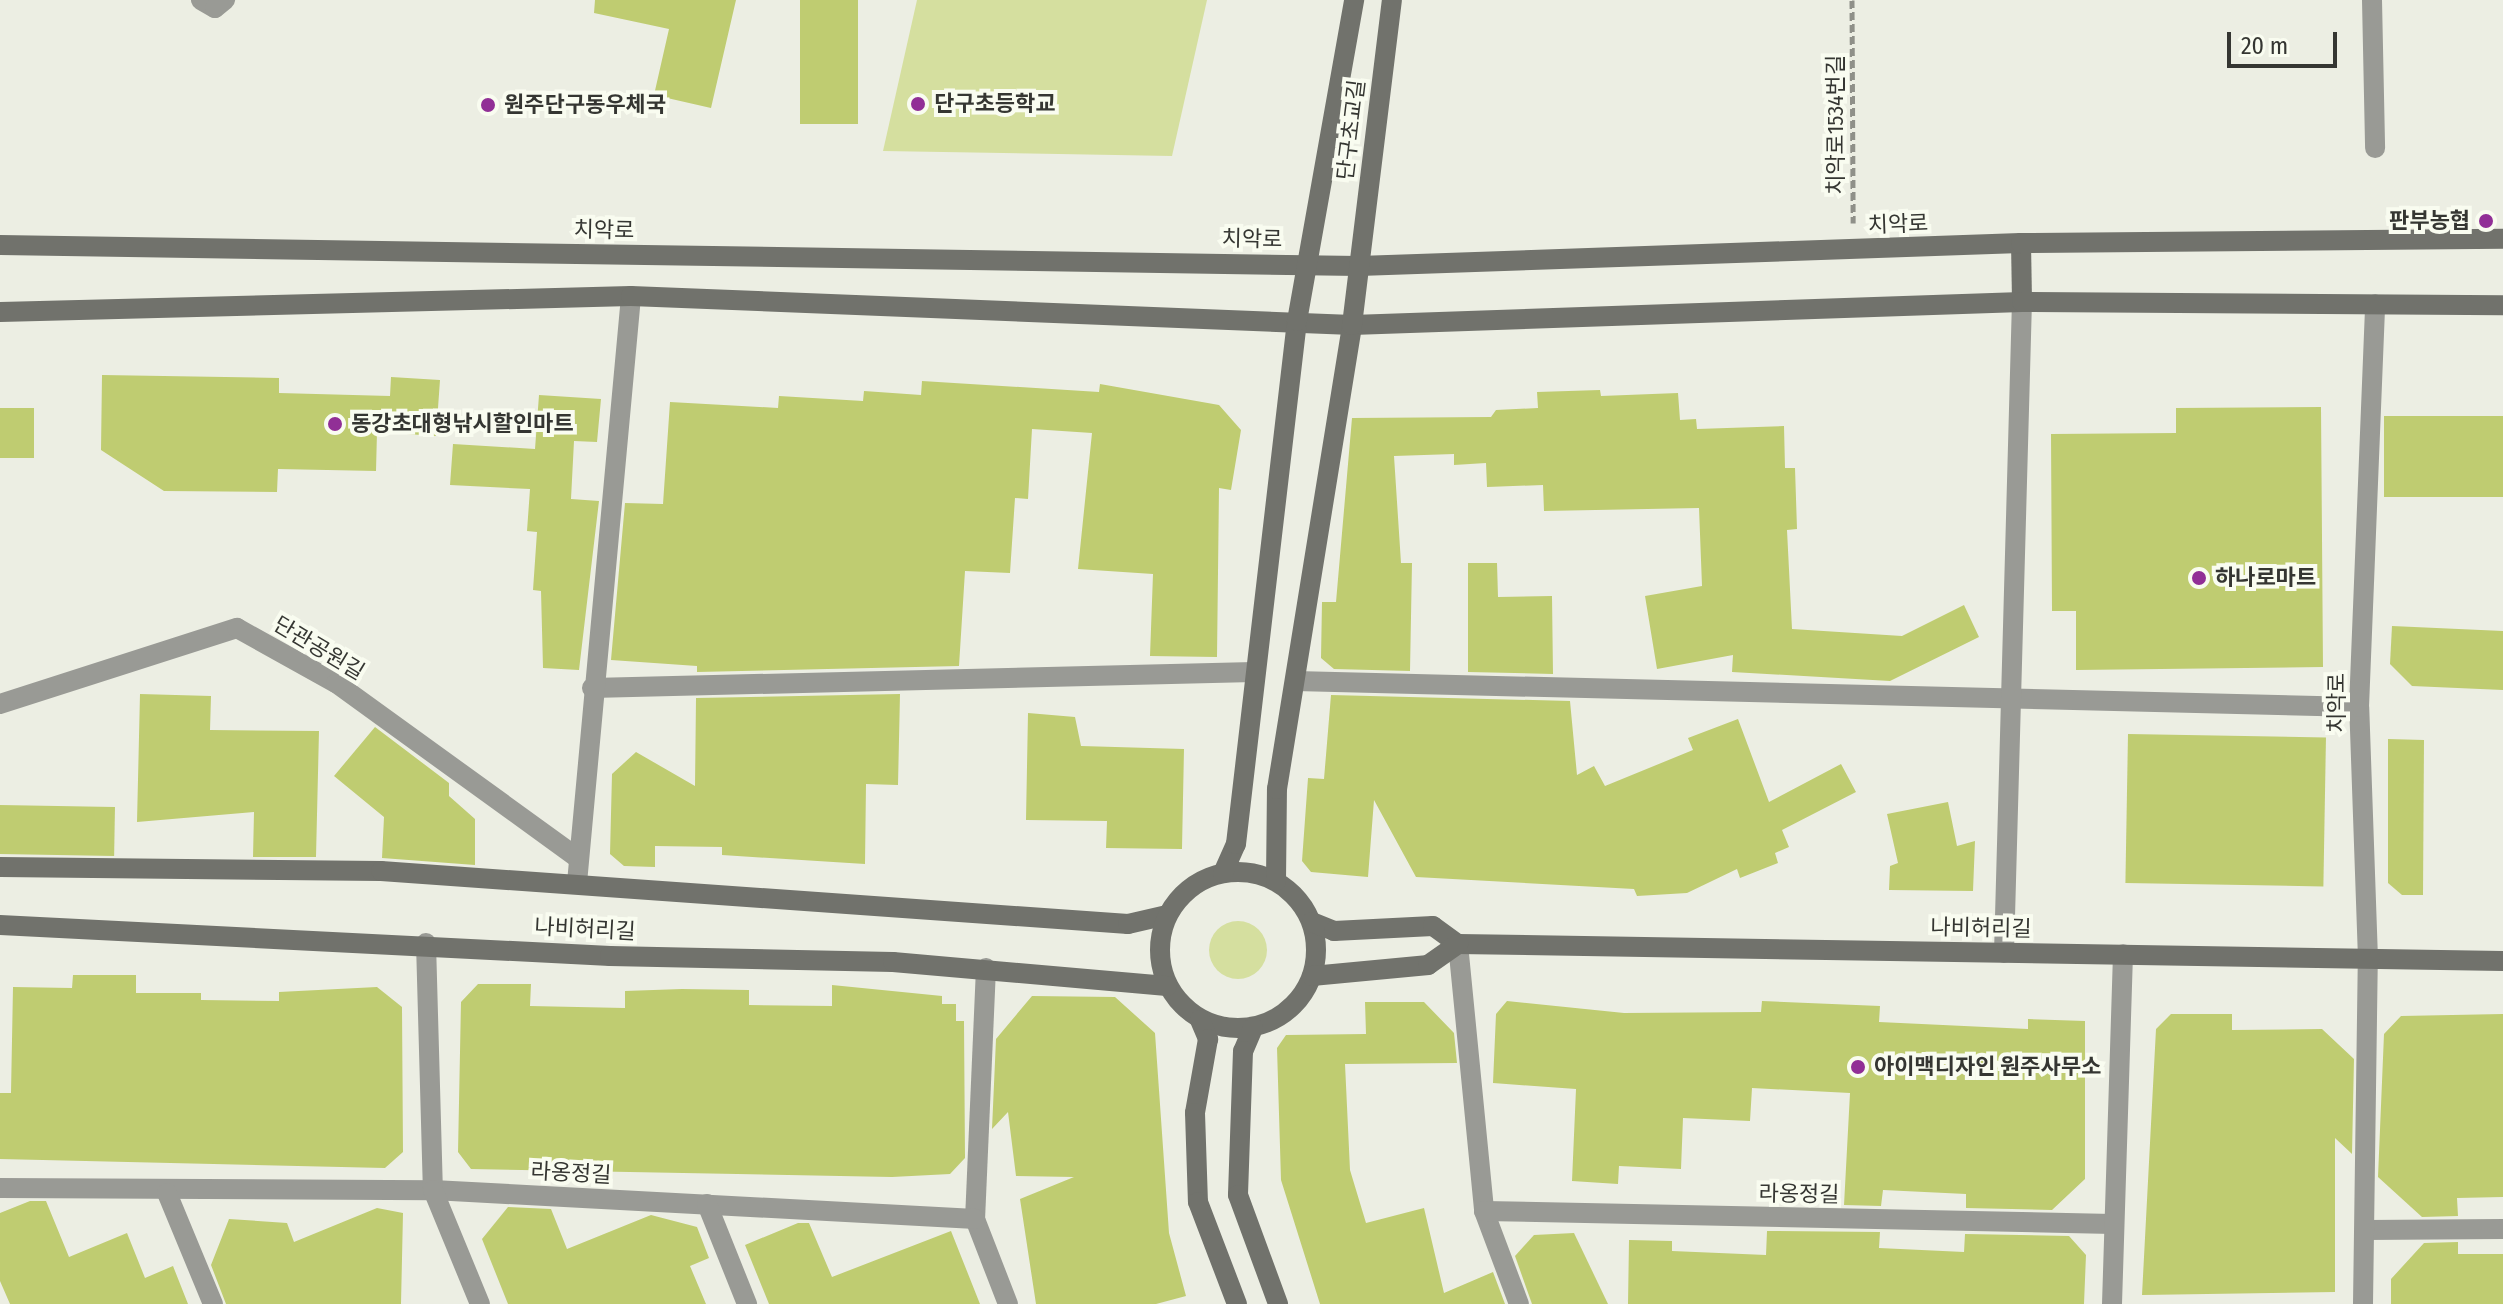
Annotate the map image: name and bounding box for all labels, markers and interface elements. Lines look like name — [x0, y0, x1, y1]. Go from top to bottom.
scale bar — [2231, 16, 2341, 66]
text: 20 m — [2241, 32, 2288, 60]
street label: 치악로1534번길 — [1823, 55, 1849, 195]
street label: 단구초교길 — [1332, 78, 1370, 182]
place label: 단구초등학교 — [934, 91, 1055, 117]
place label: 원주단구동우체국 — [504, 92, 666, 118]
marker: 단구초등학교 — [909, 95, 927, 113]
marker: 원주단구동우체국 — [479, 96, 497, 114]
place label: 판부농협 — [2389, 208, 2470, 234]
street label: 치악로 — [1867, 210, 1929, 238]
marker: 판부농협 — [2477, 212, 2495, 230]
street label: 치악로 — [573, 216, 635, 244]
street label: 치악로 — [1221, 225, 1283, 253]
place label: 동강초대형낚시할인마트 — [351, 411, 574, 437]
marker: 동강초대형낚시할인마트 — [326, 415, 344, 433]
place label: 하나로마트 — [2215, 565, 2316, 591]
marker: 하나로마트 — [2190, 569, 2208, 587]
street label: 단관공원길 — [269, 611, 369, 685]
street label: 치악로 — [2324, 673, 2350, 733]
street label: 나비허리길 — [534, 913, 636, 945]
street label: 나비허리길 — [1930, 914, 2032, 942]
place label: 아이맥디자인 원주사무소 — [1874, 1054, 2101, 1080]
marker: 아이맥디자인 원주사무소 — [1849, 1058, 1867, 1076]
street label: 라옹정길 — [530, 1158, 612, 1188]
street label: 라옹정길 — [1758, 1180, 1840, 1208]

